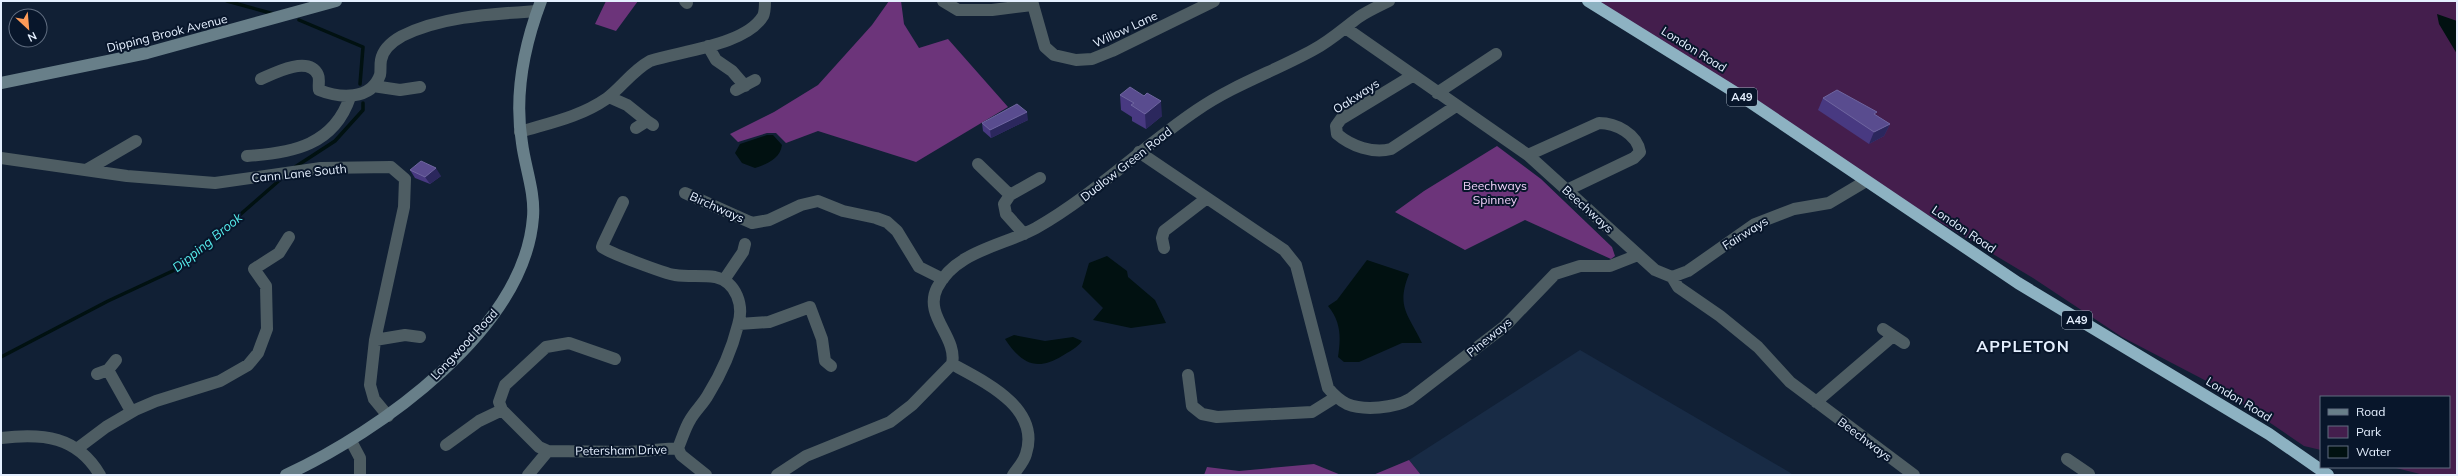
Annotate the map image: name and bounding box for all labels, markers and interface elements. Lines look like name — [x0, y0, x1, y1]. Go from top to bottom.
north arrow — [8, 8, 48, 48]
street label: Willow Lane — [1090, 8, 1160, 50]
street label: Dipping Brook Avenue — [105, 11, 229, 55]
street label: London Road — [1659, 23, 1729, 75]
text: N — [26, 29, 39, 45]
street label: Oakways — [1330, 75, 1382, 116]
road number: A49 — [1727, 88, 1757, 106]
street label: Dudlow Green Road — [1077, 124, 1175, 204]
street label: Cann Lane South — [251, 161, 347, 185]
park label: Beechways Spinney — [1463, 178, 1527, 207]
street label: Beechways — [1559, 182, 1617, 236]
street label: Birchways — [688, 188, 747, 226]
street label: London Road — [1929, 202, 1999, 256]
water label: Dipping Brook — [169, 209, 245, 275]
street label: Fairways — [1719, 213, 1771, 253]
street label: Longwood Road — [427, 305, 501, 383]
road number: A49 — [2062, 311, 2092, 329]
street label: Pineways — [1463, 314, 1515, 360]
district label: APPLETON — [1976, 336, 2070, 356]
street label: London Road — [2203, 374, 2275, 424]
legend — [2320, 396, 2450, 468]
text: Road — [2356, 404, 2385, 419]
street label: Beechways — [1835, 414, 1895, 464]
text: Park — [2356, 424, 2382, 439]
street label: Petersham Drive — [575, 442, 667, 458]
text: Water — [2356, 444, 2392, 459]

